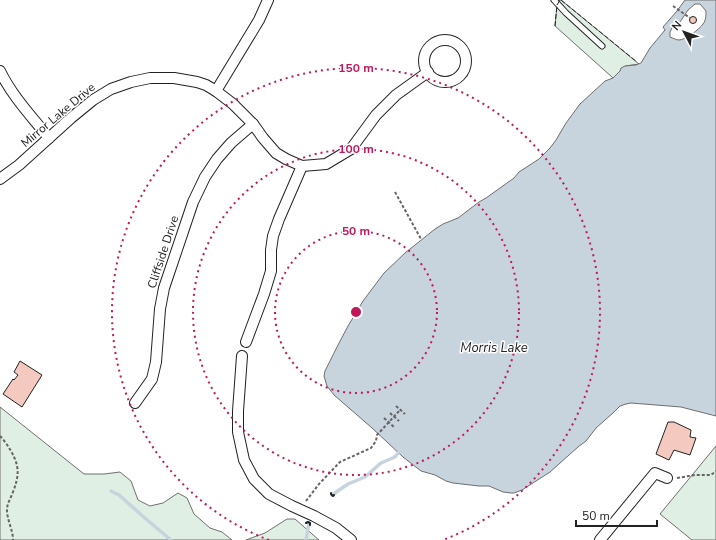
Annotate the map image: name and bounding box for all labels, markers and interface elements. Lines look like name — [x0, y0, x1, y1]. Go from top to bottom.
north arrow — [664, 12, 704, 52]
text: N — [668, 18, 685, 34]
text: 150 m — [338, 60, 374, 76]
street label: Mirror Lake Drive — [18, 79, 98, 151]
text: 100 m — [338, 141, 374, 157]
street label: Cliffside Drive — [144, 214, 182, 290]
text: 50 m — [342, 223, 370, 239]
centre of rings — [349, 305, 363, 319]
water label: Morris Lake — [460, 339, 528, 357]
scale bar — [576, 502, 657, 528]
text: 50 m — [582, 508, 610, 524]

